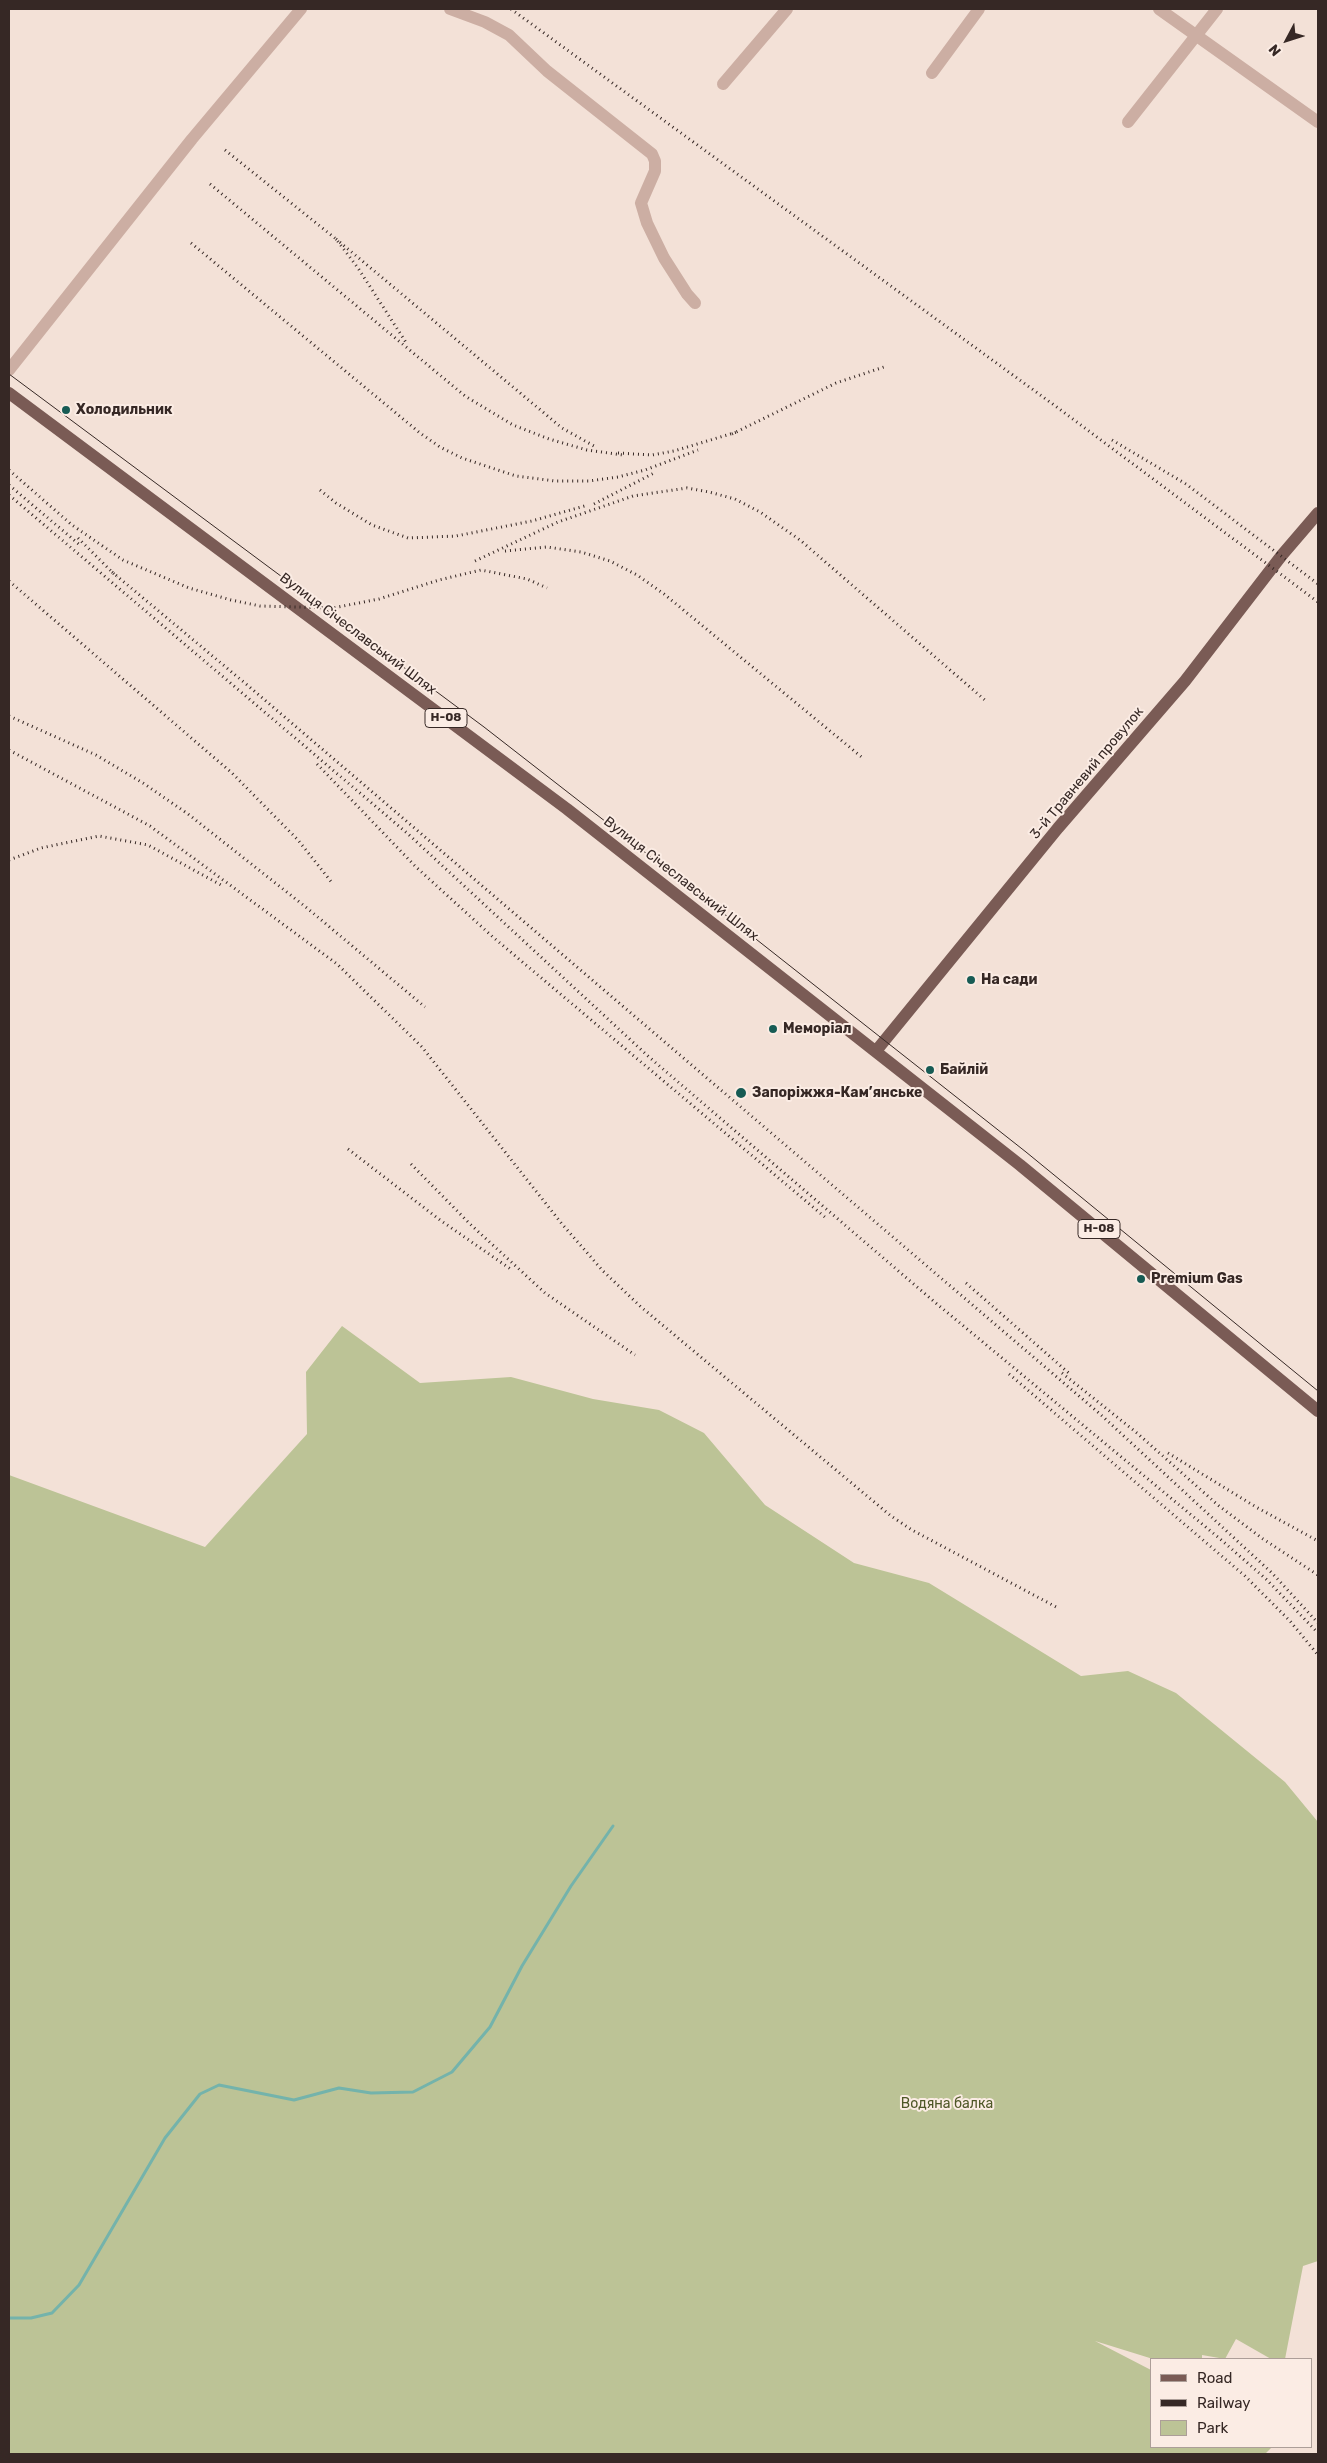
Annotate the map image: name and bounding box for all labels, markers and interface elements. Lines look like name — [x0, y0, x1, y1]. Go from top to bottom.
north arrow — [1262, 15, 1312, 65]
text: N — [1265, 41, 1285, 59]
place label: Холодильник — [76, 402, 172, 418]
marker: Холодильник — [60, 404, 72, 416]
street label: Вулиця Січеславський Шлях — [276, 569, 440, 699]
street label: 3-й Травневий провулок — [1027, 704, 1147, 842]
road number: Н-08 — [425, 708, 467, 728]
street label: Вулиця Січеславський Шлях — [600, 813, 762, 945]
place label: На сади — [981, 972, 1037, 988]
marker: На сади — [965, 974, 977, 986]
place label: Меморіал — [783, 1021, 851, 1037]
marker: Меморіал — [767, 1023, 779, 1035]
place label: Байлій — [940, 1062, 988, 1078]
marker: Байлій — [924, 1064, 936, 1076]
place label: Запоріжжя-Кам’янське — [752, 1085, 922, 1101]
marker: Запоріжжя-Кам’янське — [734, 1086, 748, 1100]
road number: Н-08 — [1078, 1220, 1120, 1238]
place label: Premium Gas — [1151, 1271, 1243, 1287]
marker: Premium Gas — [1135, 1273, 1147, 1285]
park label: Водяна балка — [901, 2096, 993, 2112]
legend — [1150, 2358, 1312, 2448]
text: Road — [1197, 2369, 1233, 2387]
text: Railway — [1197, 2394, 1251, 2412]
text: Park — [1197, 2419, 1228, 2437]

